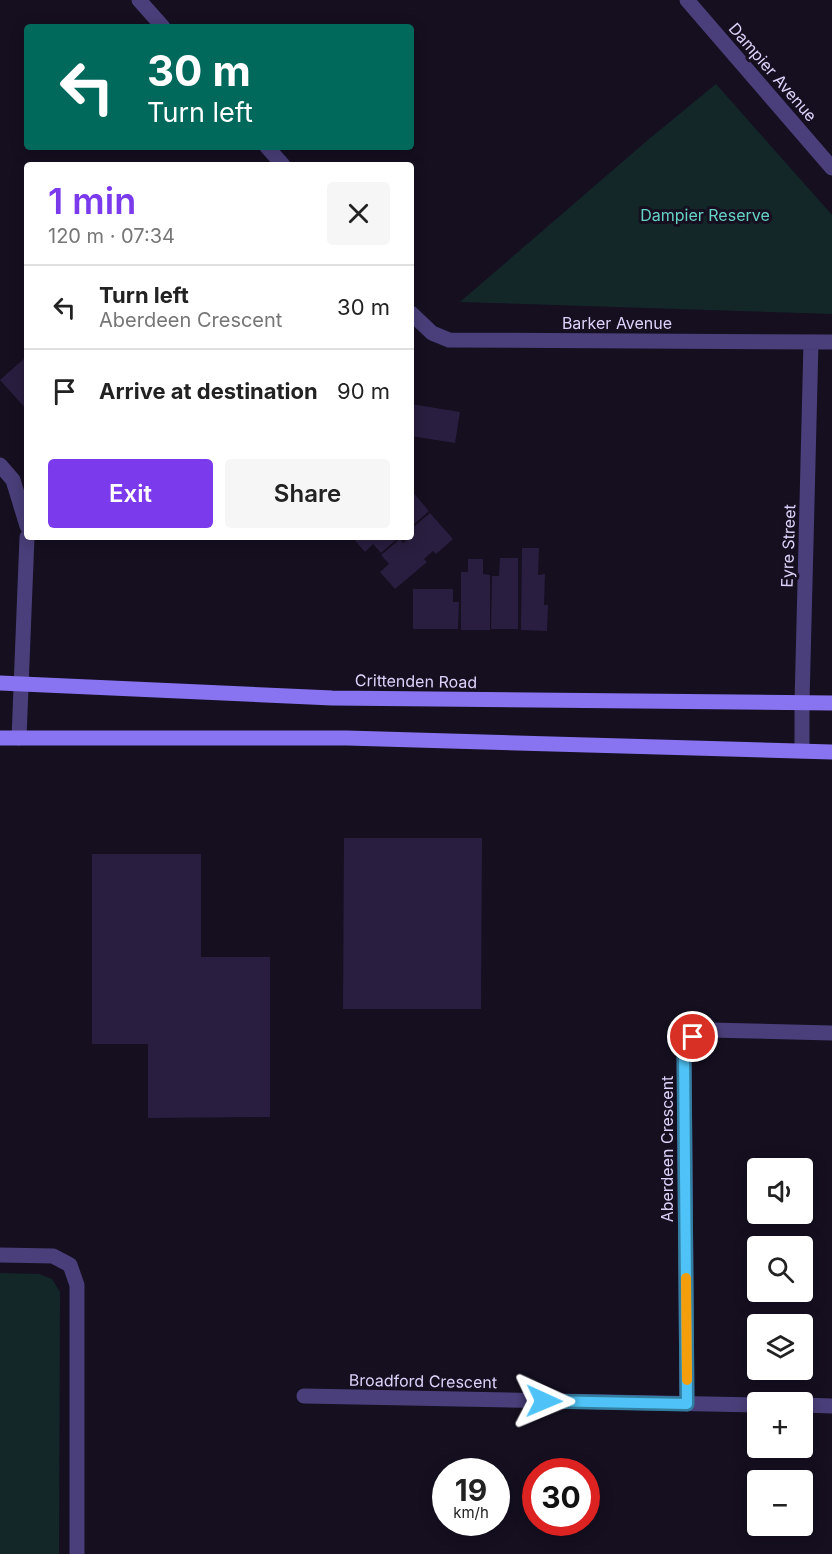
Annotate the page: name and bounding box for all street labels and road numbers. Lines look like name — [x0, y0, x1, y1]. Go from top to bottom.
street label: Dampier Avenue — [725, 19, 821, 125]
street label: Barker Avenue — [562, 313, 672, 333]
street label: Eyre Street — [777, 504, 799, 588]
street label: Crittenden Road — [355, 670, 477, 692]
street label: Aberdeen Crescent — [657, 1076, 677, 1222]
street label: Broadford Crescent — [349, 1370, 497, 1392]

